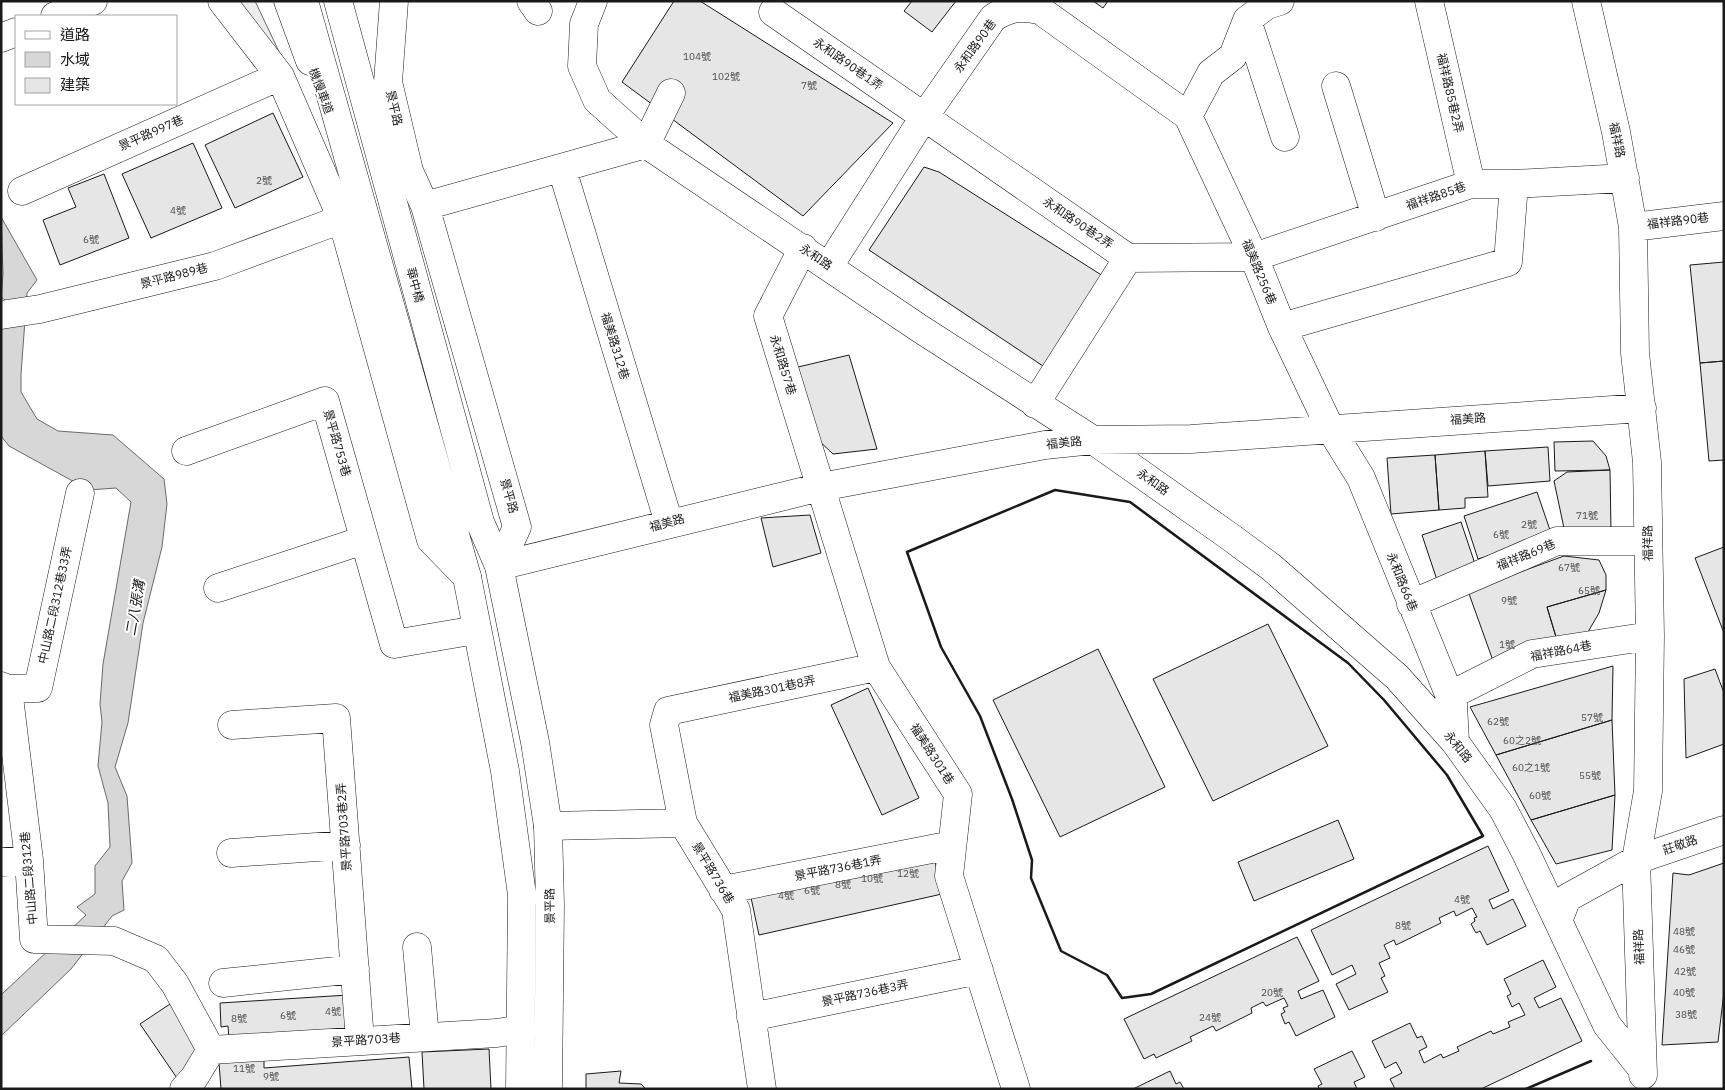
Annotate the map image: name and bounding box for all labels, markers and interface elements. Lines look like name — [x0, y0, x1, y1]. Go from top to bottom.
legend — [15, 15, 178, 105]
street label: 永和路90巷 — [950, 16, 999, 75]
text: 道路 — [60, 25, 90, 44]
street label: 永和路90巷1弄 — [811, 34, 886, 93]
text: 水域 — [60, 50, 90, 69]
house number: 104號 — [683, 50, 711, 63]
street label: 福祥路85巷2弄 — [1434, 51, 1467, 134]
street label: 機慢車道 — [306, 66, 337, 116]
house number: 102號 — [712, 70, 740, 83]
text: 建築 — [60, 75, 90, 94]
house number: 7號 — [801, 79, 817, 92]
street label: 景平路 — [383, 89, 406, 127]
street label: 景平路997巷 — [116, 112, 186, 154]
street label: 福祥路 — [1606, 121, 1629, 159]
house number: 2號 — [256, 174, 272, 187]
street label: 福祥路85巷 — [1404, 178, 1468, 213]
street label: 永和路90巷2弄 — [1040, 194, 1116, 252]
house number: 4號 — [170, 204, 186, 217]
street label: 福祥路90巷 — [1646, 209, 1710, 232]
house number: 6號 — [83, 233, 99, 246]
street label: 福美路256巷 — [1239, 237, 1280, 307]
street label: 永和路 — [797, 240, 835, 273]
street label: 景平路989巷 — [138, 260, 209, 291]
street label: 華中橋 — [404, 266, 427, 304]
street label: 福美路312巷 — [598, 310, 633, 381]
street label: 永和路57巷 — [767, 333, 800, 397]
street label: 景平路753巷 — [321, 407, 354, 478]
street label: 福美路 — [1449, 410, 1486, 427]
street label: 福美路 — [1045, 433, 1083, 452]
street label: 永和路 — [1134, 465, 1172, 498]
street label: 景平路 — [497, 476, 522, 515]
house number: 71號 — [1576, 509, 1598, 522]
street label: 福美路 — [648, 511, 686, 534]
house number: 2號 — [1521, 518, 1537, 531]
street label: 福祥路 — [1640, 525, 1655, 561]
house number: 6號 — [1493, 528, 1509, 541]
street label: 福祥路69巷 — [1494, 536, 1558, 573]
street label: 中山路二段312巷33弄 — [35, 545, 74, 665]
street label: 永和路66巷 — [1384, 550, 1421, 614]
house number: 67號 — [1558, 561, 1580, 574]
water label: 二八張溝 — [121, 577, 149, 637]
house number: 65號 — [1578, 584, 1600, 597]
house number: 9號 — [1501, 594, 1517, 607]
street label: 福祥路64巷 — [1529, 637, 1593, 664]
house number: 1號 — [1499, 638, 1515, 651]
street label: 福美路301巷8弄 — [727, 672, 817, 705]
house number: 57號 — [1581, 711, 1603, 724]
house number: 62號 — [1487, 715, 1509, 728]
street label: 福美路301巷 — [907, 720, 958, 787]
street label: 永和路 — [1441, 728, 1476, 765]
house number: 60之2號 — [1503, 734, 1541, 747]
house number: 60之1號 — [1512, 761, 1550, 774]
house number: 55號 — [1579, 769, 1601, 782]
street label: 景平路703巷2弄 — [333, 782, 354, 872]
house number: 60號 — [1529, 789, 1551, 802]
street label: 中山路二段312巷 — [17, 831, 40, 925]
street label: 莊敬路 — [1660, 832, 1699, 857]
street label: 景平路736巷 — [689, 839, 738, 906]
street label: 景平路736巷1弄 — [793, 852, 883, 883]
house number: 12號 — [897, 867, 919, 880]
house number: 10號 — [861, 872, 883, 885]
house number: 8號 — [835, 878, 851, 891]
house number: 6號 — [804, 884, 820, 897]
street label: 景平路 — [542, 888, 557, 924]
house number: 4號 — [778, 889, 794, 902]
house number: 4號 — [1454, 893, 1470, 906]
house number: 8號 — [1395, 919, 1411, 932]
house number: 48號 — [1673, 925, 1695, 938]
street label: 福祥路 — [1630, 929, 1647, 965]
house number: 46號 — [1673, 943, 1695, 956]
house number: 42號 — [1674, 965, 1696, 978]
street label: 景平路736巷3弄 — [820, 976, 910, 1009]
house number: 20號 — [1261, 986, 1283, 999]
house number: 40號 — [1673, 986, 1695, 999]
house number: 4號 — [325, 1005, 341, 1018]
house number: 38號 — [1675, 1008, 1697, 1021]
house number: 6號 — [280, 1009, 296, 1022]
house number: 24號 — [1199, 1011, 1221, 1024]
house number: 8號 — [231, 1012, 247, 1025]
street label: 景平路703巷 — [331, 1030, 401, 1049]
house number: 11號 — [233, 1062, 255, 1075]
house number: 9號 — [263, 1070, 279, 1083]

